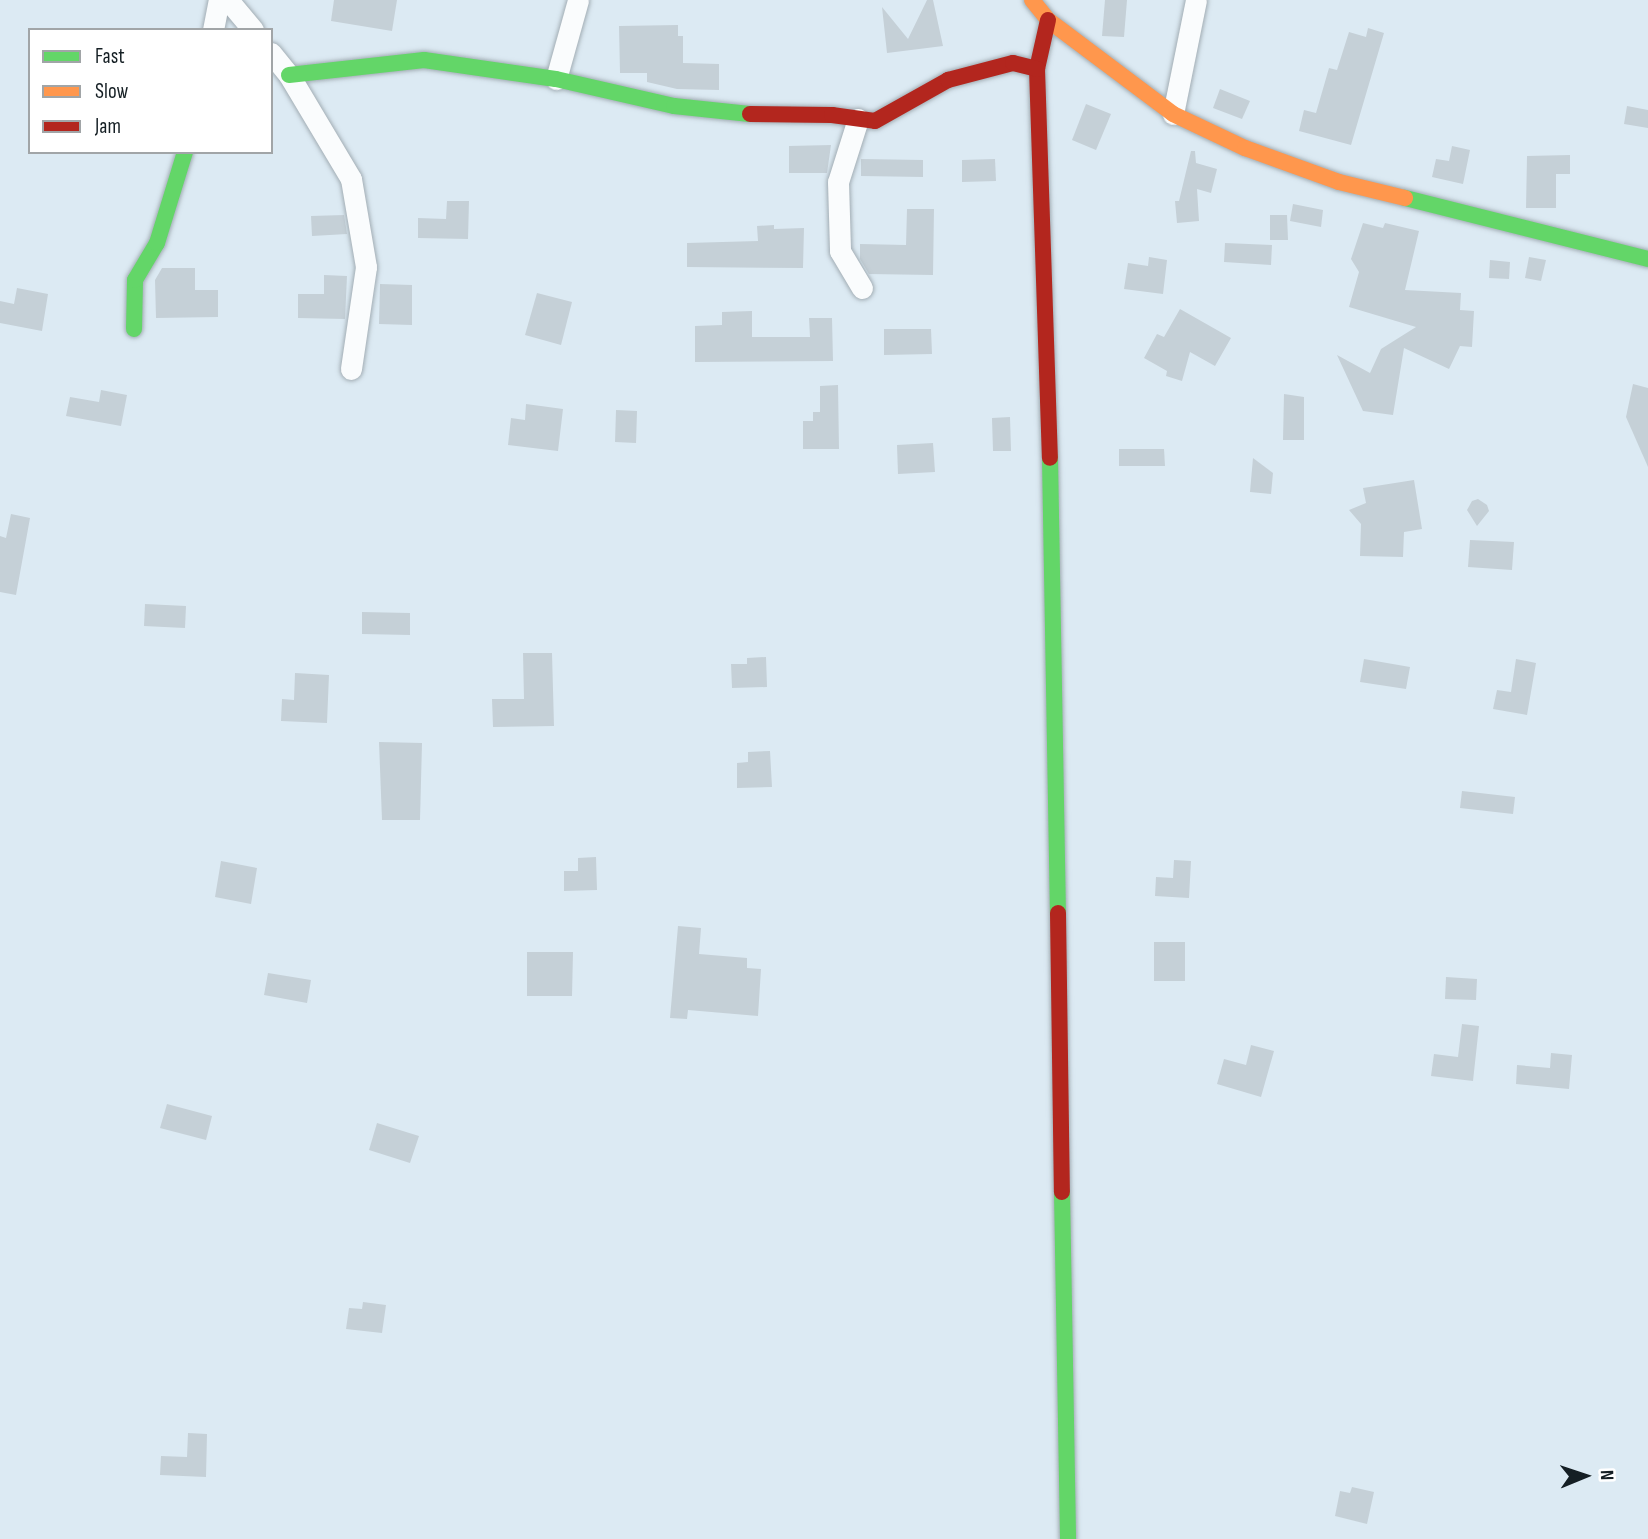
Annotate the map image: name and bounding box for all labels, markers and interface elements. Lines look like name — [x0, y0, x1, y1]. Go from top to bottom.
legend — [28, 28, 273, 154]
text: Fast — [95, 44, 125, 69]
text: Slow — [95, 79, 128, 104]
text: Jam — [95, 114, 121, 139]
north arrow — [1550, 1441, 1620, 1511]
text: N — [1595, 1470, 1618, 1481]

